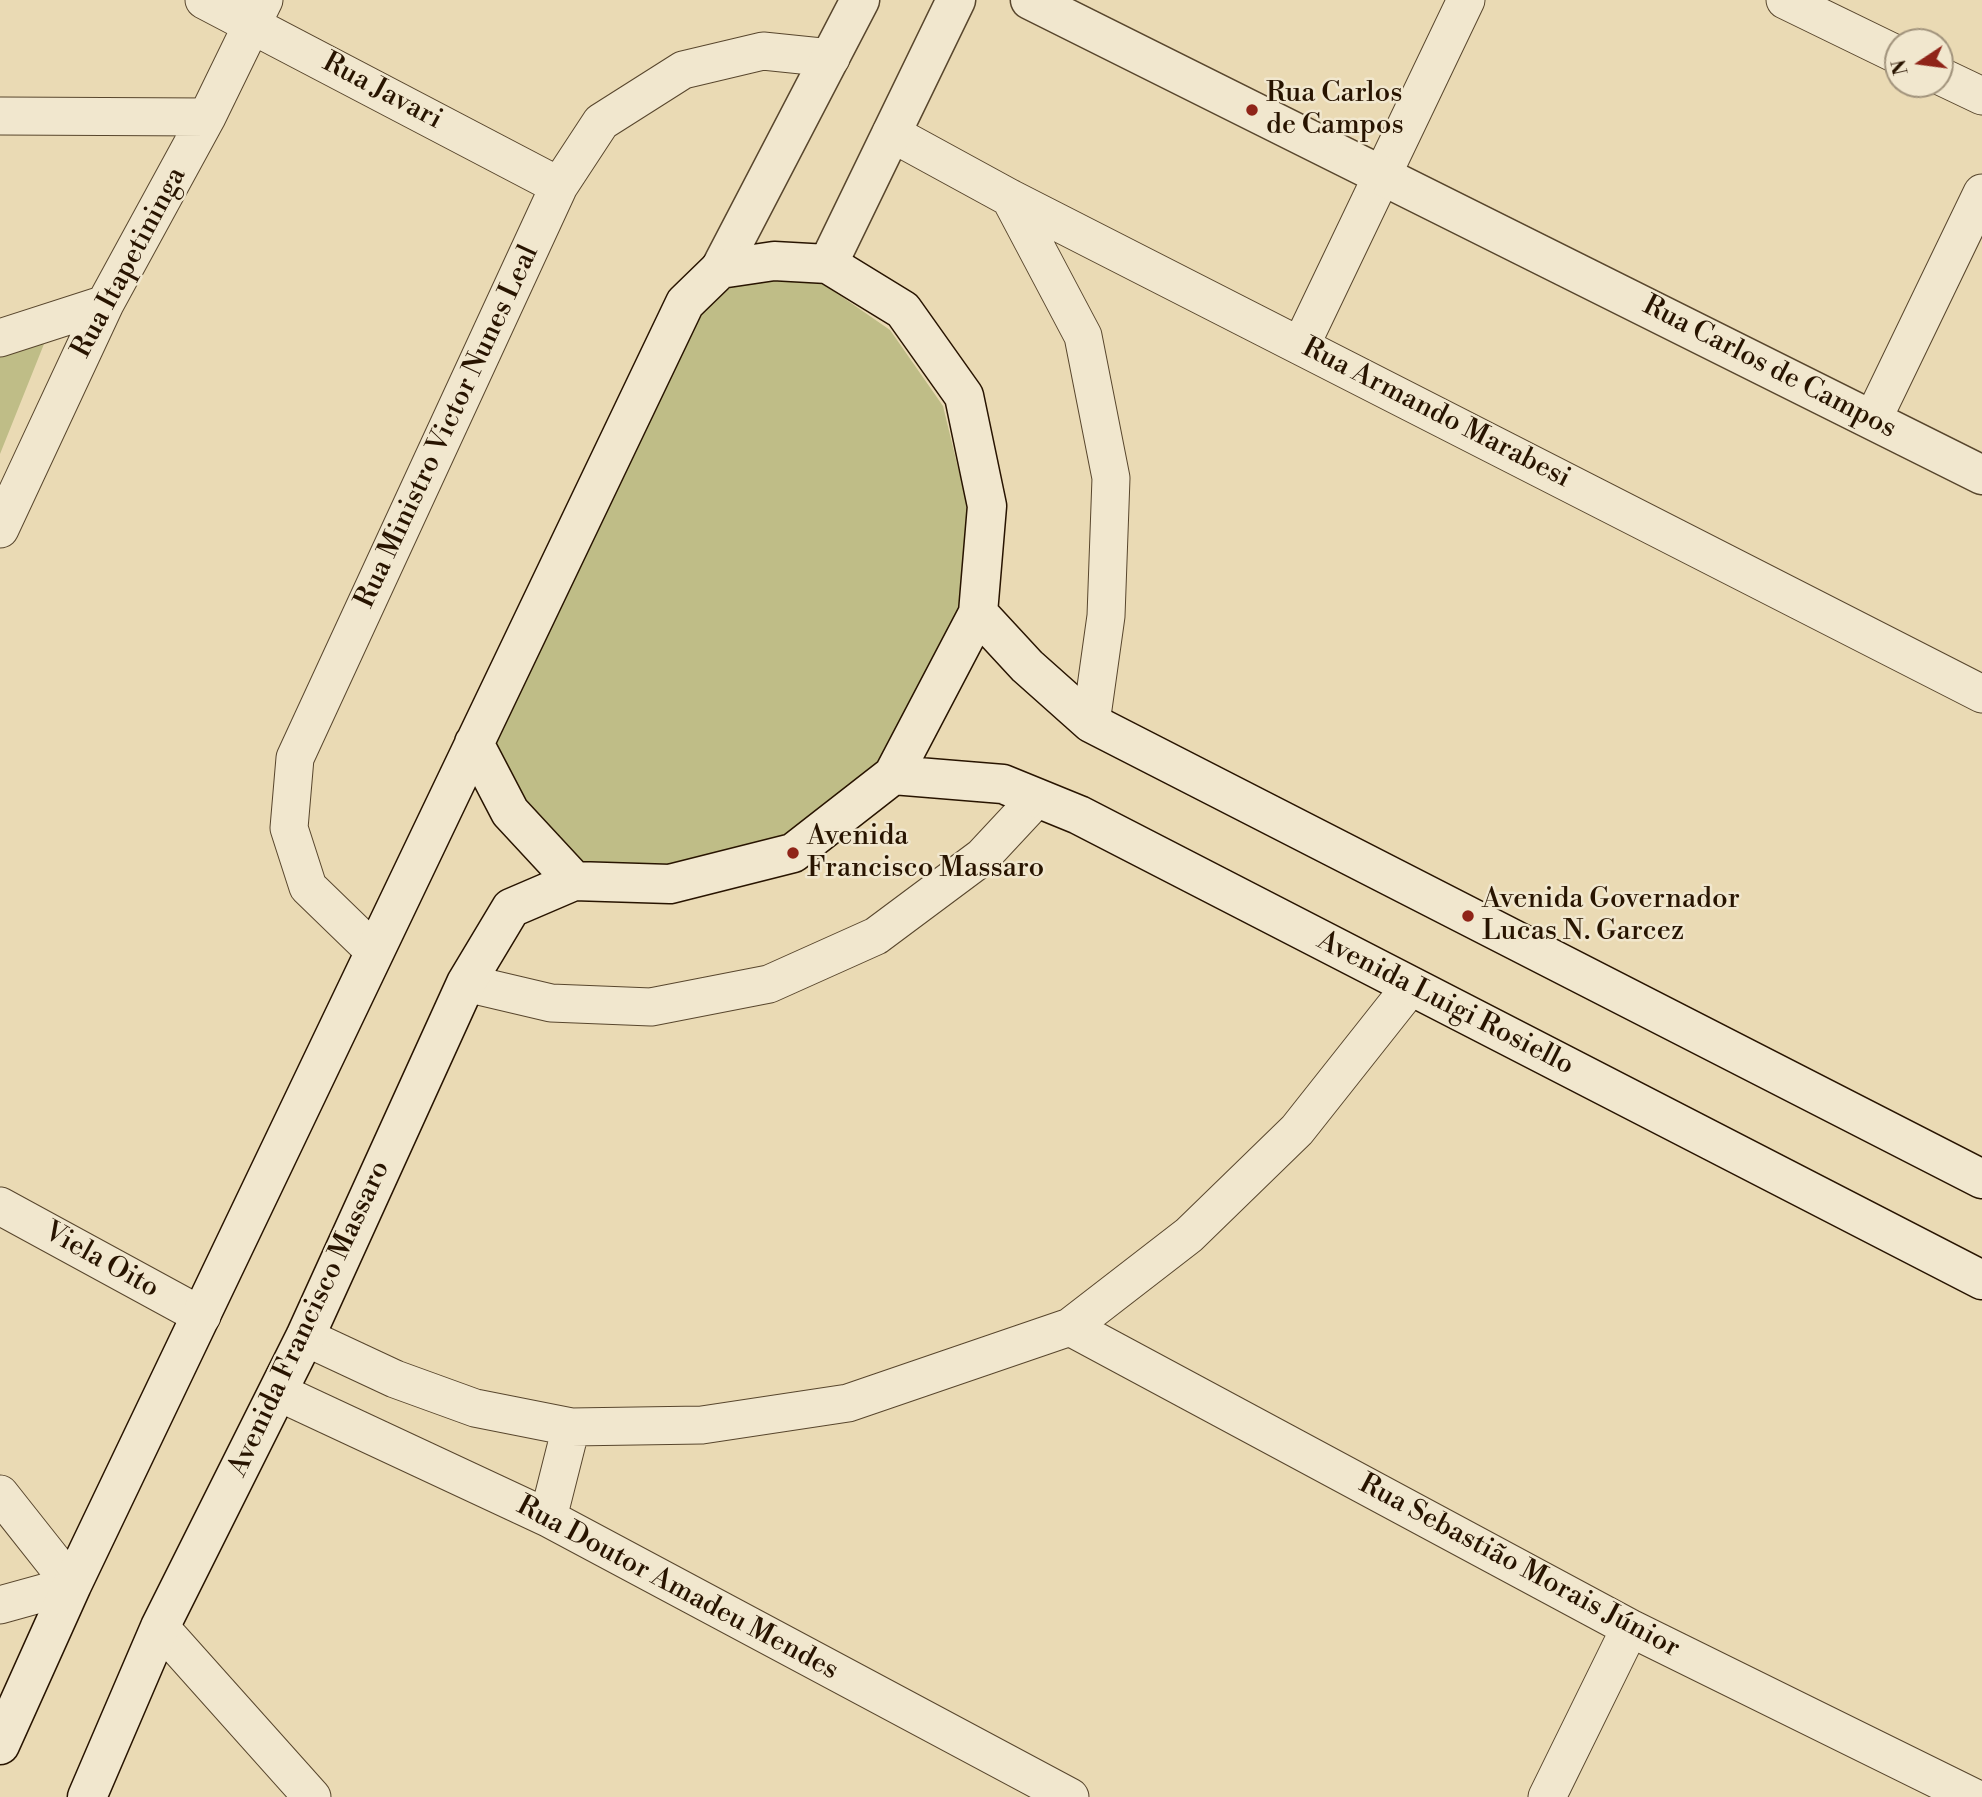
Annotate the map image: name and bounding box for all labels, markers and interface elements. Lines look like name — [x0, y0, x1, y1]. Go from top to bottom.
north arrow — [1884, 28, 1954, 98]
street label: Rua Javari — [316, 46, 448, 138]
text: N — [1887, 57, 1914, 77]
place label: Rua Carlos de Campos — [1266, 77, 1404, 143]
marker: Rua Carlos de Campos — [1244, 102, 1260, 118]
street label: Rua Itapetininga — [66, 162, 194, 364]
street label: Rua Ministro Victor Nunes Leal — [349, 240, 547, 614]
street label: Rua Carlos de Campos — [1637, 289, 1901, 447]
street label: Rua Armando Marabesi — [1296, 332, 1576, 496]
place label: Avenida Francisco Massaro — [807, 820, 1044, 886]
marker: Avenida Francisco Massaro — [785, 845, 801, 861]
place label: Avenida Governador Lucas N. Garcez — [1482, 883, 1740, 949]
marker: Avenida Governador Lucas N. Garcez — [1460, 908, 1476, 924]
street label: Avenida Luigi Rosiello — [1311, 925, 1579, 1083]
street label: Avenida Francisco Massaro — [222, 1156, 398, 1482]
street label: Viela Oito — [38, 1216, 164, 1306]
street label: Rua Sebastião Morais Júnior — [1353, 1468, 1685, 1666]
street label: Rua Doutor Amadeu Mendes — [510, 1490, 844, 1688]

